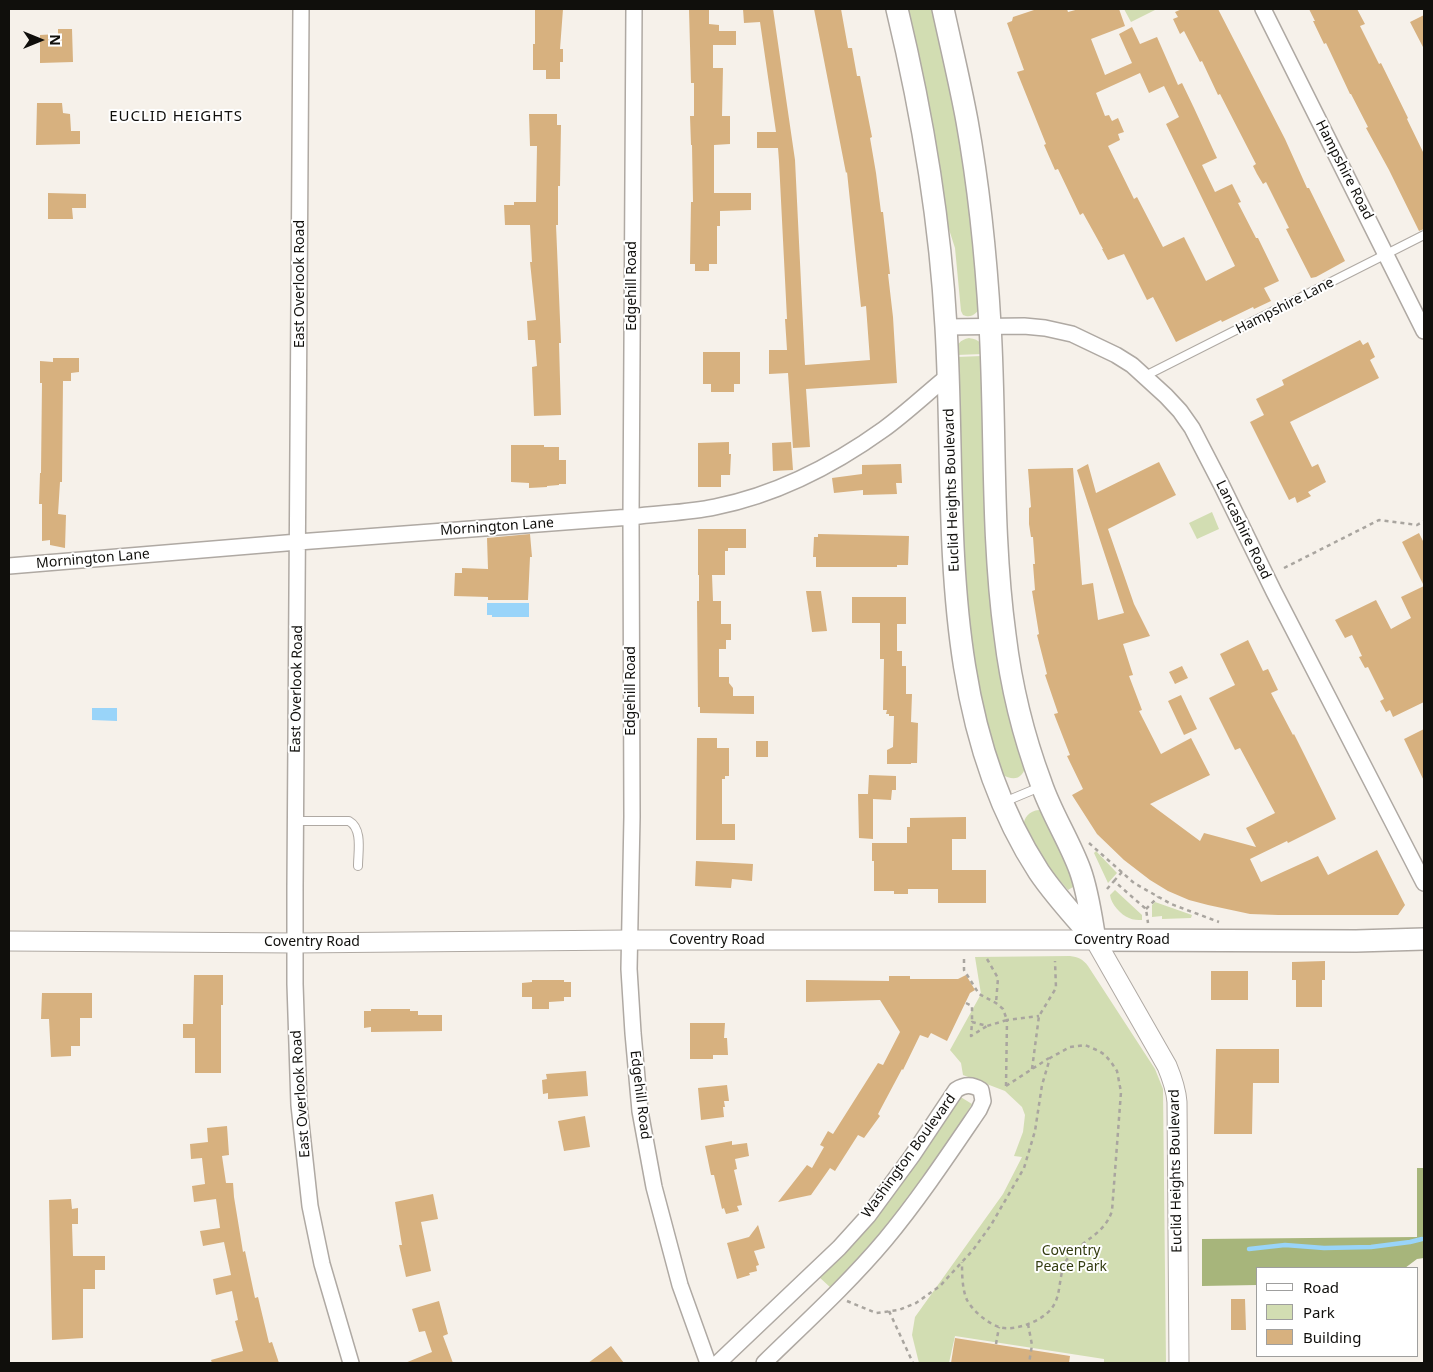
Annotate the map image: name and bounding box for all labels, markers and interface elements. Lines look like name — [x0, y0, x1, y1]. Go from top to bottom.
north arrow — [15, 15, 65, 65]
text: N — [46, 34, 65, 46]
district label: EUCLID HEIGHTS — [107, 108, 245, 126]
street label: Hampshire Road — [1312, 117, 1376, 223]
street label: East Overlook Road — [292, 220, 308, 348]
street label: Edgehill Road — [624, 241, 640, 331]
street label: Hampshire Lane — [1233, 274, 1337, 338]
street label: Euclid Heights Boulevard — [941, 408, 963, 572]
street label: Lancashire Road — [1212, 478, 1274, 582]
street label: Mornington Lane — [440, 515, 554, 539]
street label: Mornington Lane — [35, 546, 151, 572]
street label: East Overlook Road — [287, 625, 307, 753]
street label: Edgehill Road — [623, 646, 639, 736]
street label: Coventry Road — [669, 932, 765, 948]
street label: Coventry Road — [1074, 932, 1170, 948]
street label: Coventry Road — [264, 934, 360, 950]
street label: East Overlook Road — [288, 1030, 314, 1158]
street label: Edgehill Road — [626, 1049, 654, 1141]
street label: Euclid Heights Boulevard — [1166, 1089, 1186, 1253]
street label: Washington Boulevard — [858, 1091, 960, 1221]
park label: Coventry Peace Park — [1035, 1243, 1107, 1276]
legend — [1256, 1267, 1418, 1357]
text: Road — [1303, 1277, 1339, 1297]
text: Park — [1303, 1302, 1335, 1322]
text: Building — [1303, 1327, 1361, 1347]

